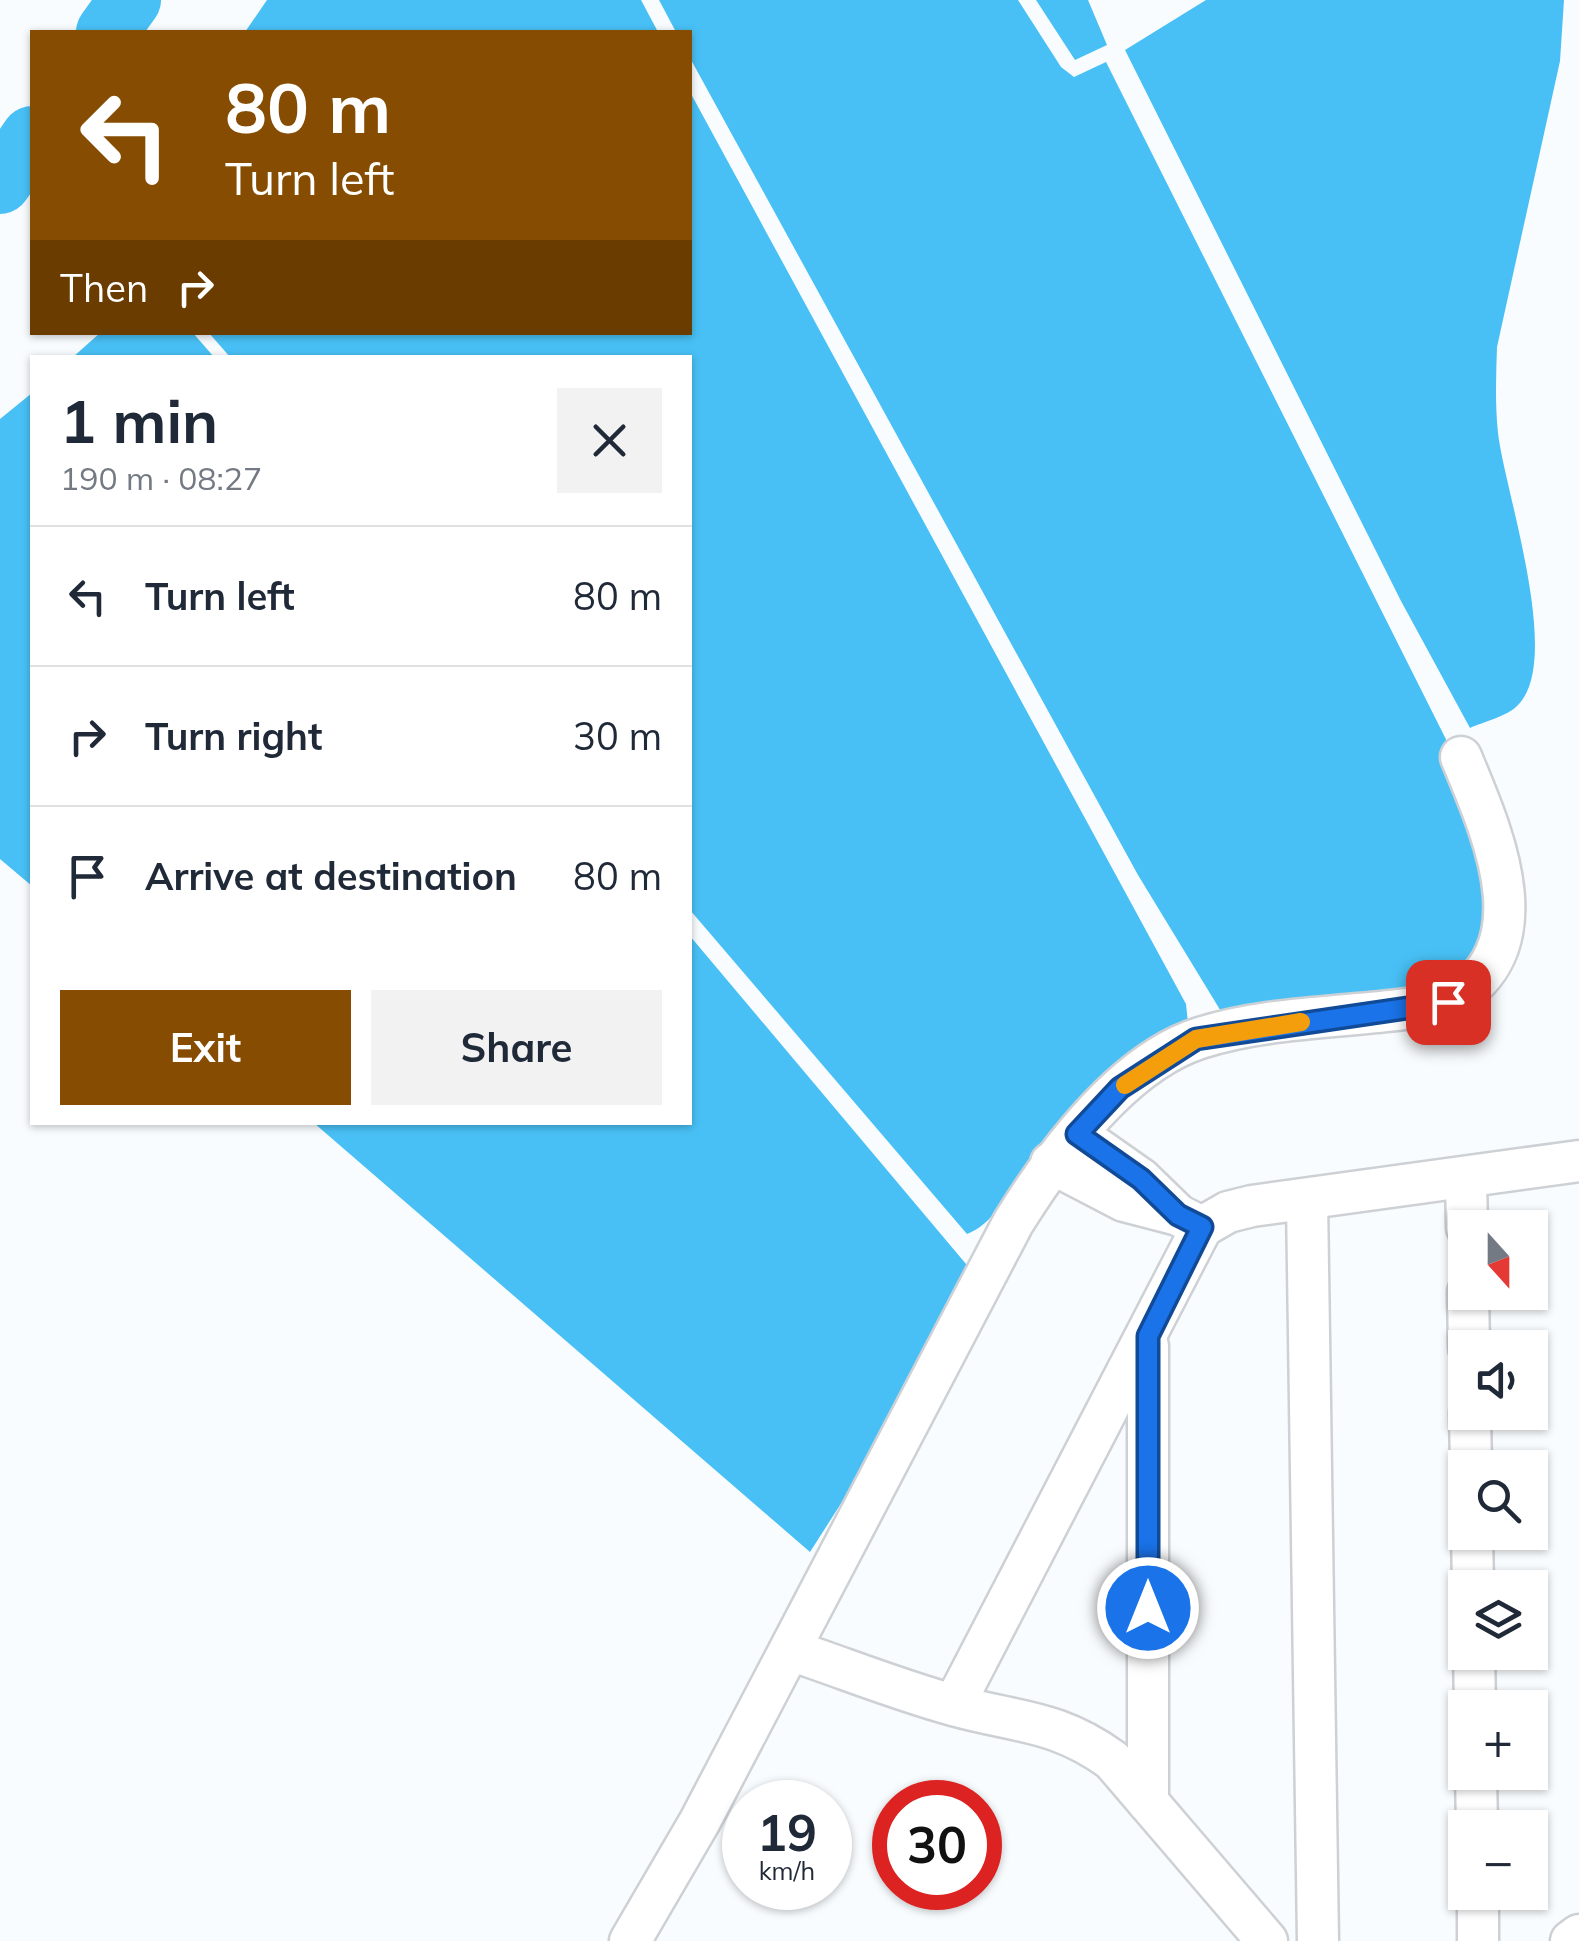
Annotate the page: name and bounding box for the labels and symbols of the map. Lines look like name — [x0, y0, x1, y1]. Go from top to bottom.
pin — [1406, 960, 1491, 1045]
north arrow — [1448, 1210, 1548, 1310]
position arrow — [1096, 1556, 1200, 1660]
speed limit sign: 30 — [872, 1780, 1002, 1910]

